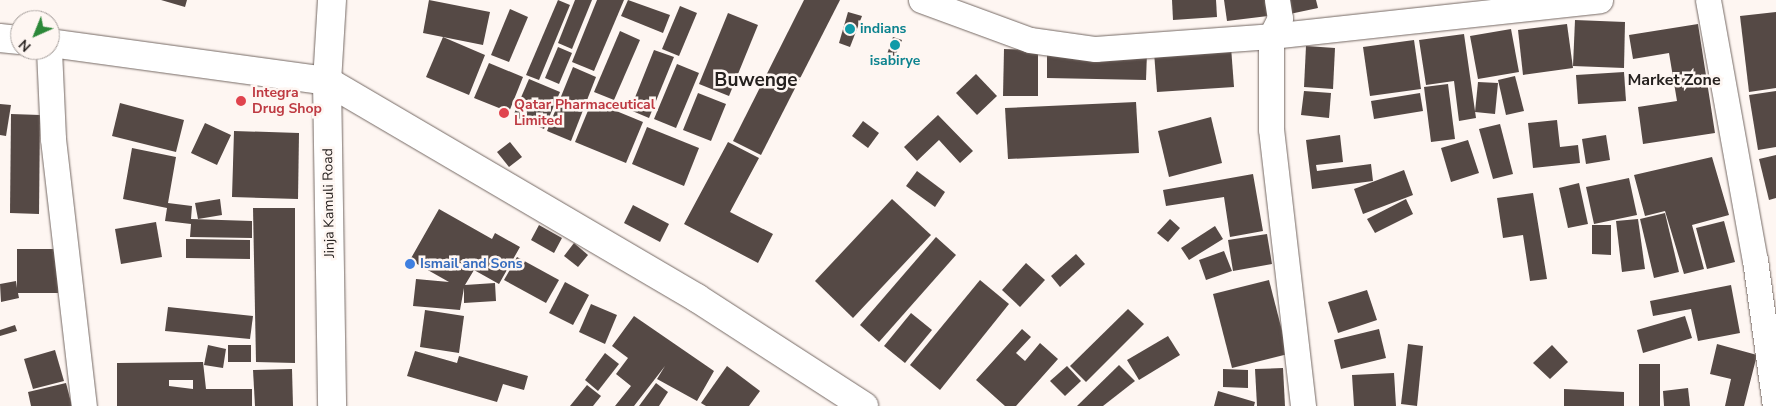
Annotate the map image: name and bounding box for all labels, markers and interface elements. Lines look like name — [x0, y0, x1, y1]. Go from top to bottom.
north arrow — [10, 10, 60, 60]
place label: indians — [860, 21, 906, 37]
marker: indians — [844, 23, 856, 35]
text: N — [15, 35, 35, 56]
marker: isabirye — [889, 39, 901, 51]
place label: isabirye — [870, 53, 920, 69]
district label: Buwenge — [714, 70, 798, 92]
district label: Market Zone — [1627, 70, 1721, 90]
place label: Integra Drug Shop — [252, 85, 322, 118]
marker: Integra Drug Shop — [234, 94, 248, 108]
place label: Qatar Pharmaceutical Limited — [514, 97, 655, 130]
marker: Qatar Pharmaceutical Limited — [498, 107, 510, 119]
street label: Jinja Kamuli Road — [320, 148, 338, 258]
place label: Ismail and Sons — [420, 256, 522, 272]
marker: Ismail and Sons — [404, 258, 416, 270]

